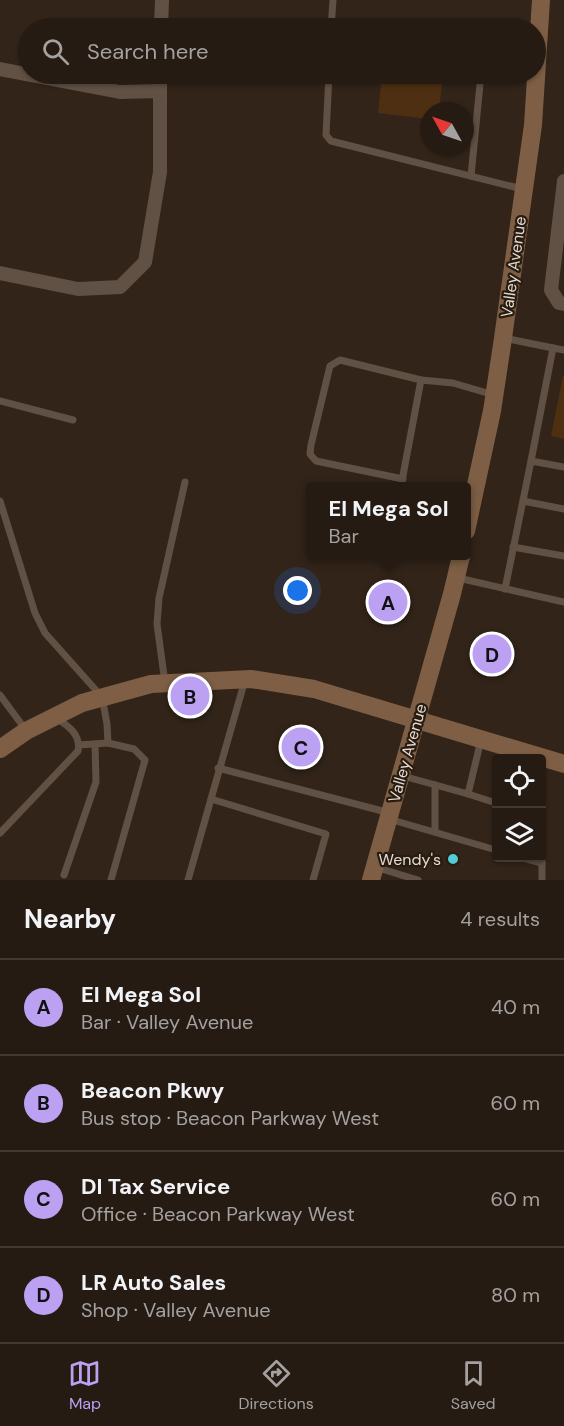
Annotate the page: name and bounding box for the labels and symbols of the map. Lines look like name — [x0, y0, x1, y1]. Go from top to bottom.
north arrow — [420, 102, 474, 156]
street label: Valley Avenue — [496, 215, 531, 319]
your location — [283, 576, 312, 605]
pin: A — [368, 580, 408, 624]
pin: D — [472, 632, 512, 676]
pin: B — [170, 674, 210, 718]
street label: Valley Avenue — [383, 701, 432, 805]
pin: C — [282, 724, 320, 770]
place label: Wendy's — [379, 849, 441, 870]
marker: Wendy's — [446, 852, 460, 866]

